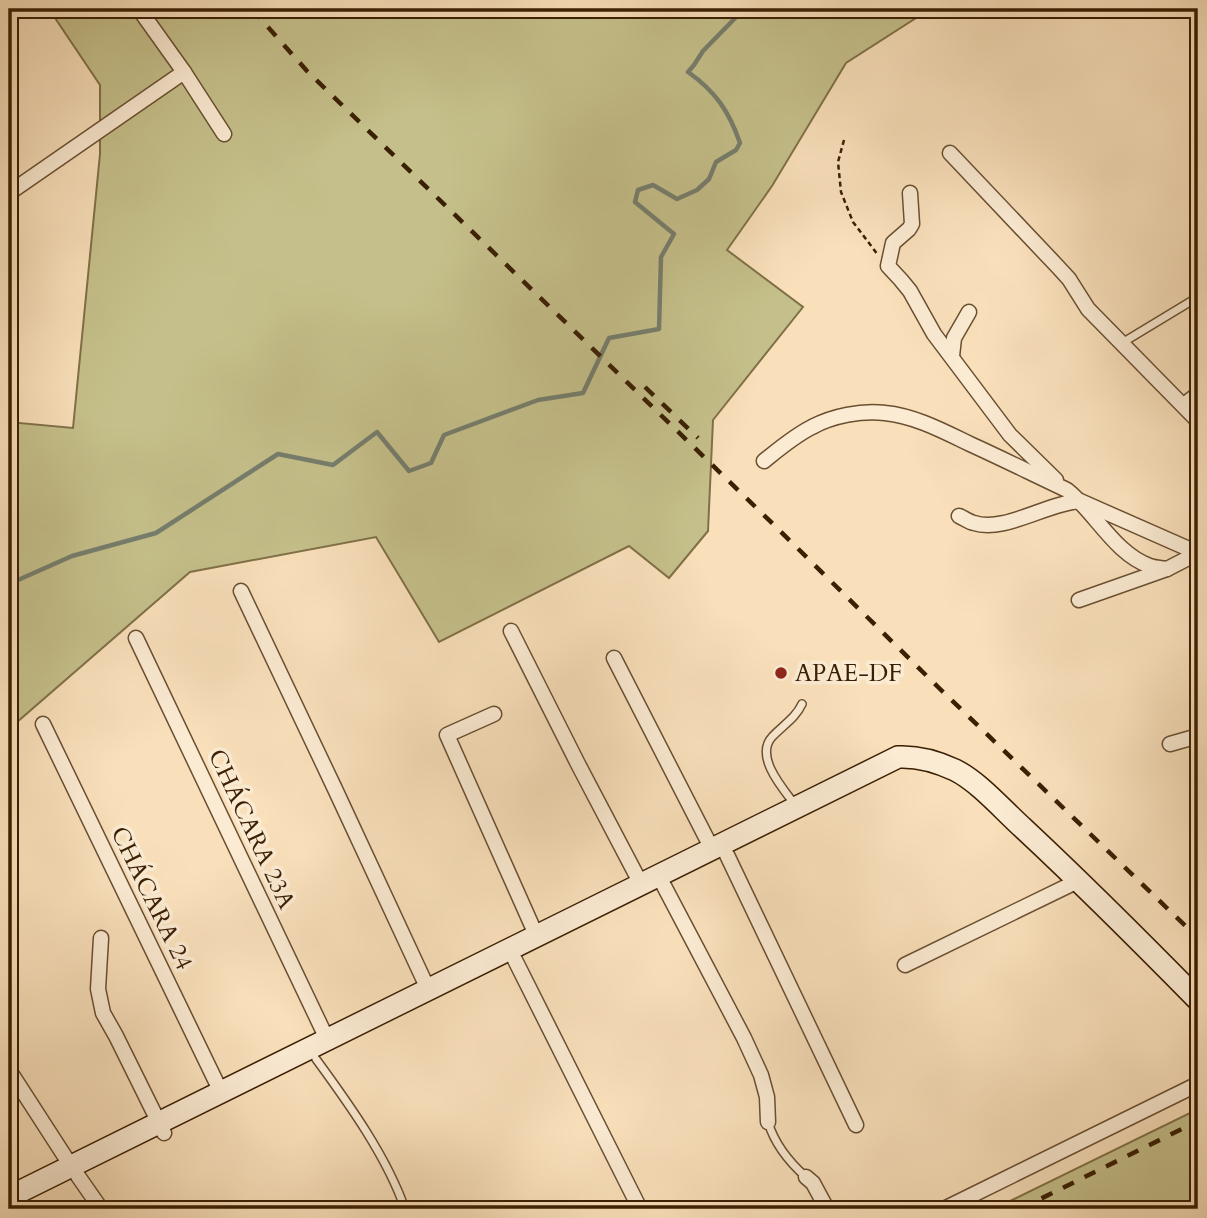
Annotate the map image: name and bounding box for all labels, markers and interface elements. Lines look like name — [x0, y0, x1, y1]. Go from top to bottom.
place label: APAE-DF — [795, 657, 902, 690]
marker: APAE-DF — [773, 665, 789, 681]
street label: CHÁCARA 23A — [200, 744, 303, 915]
street label: CHÁCARA 24 — [103, 821, 200, 975]

